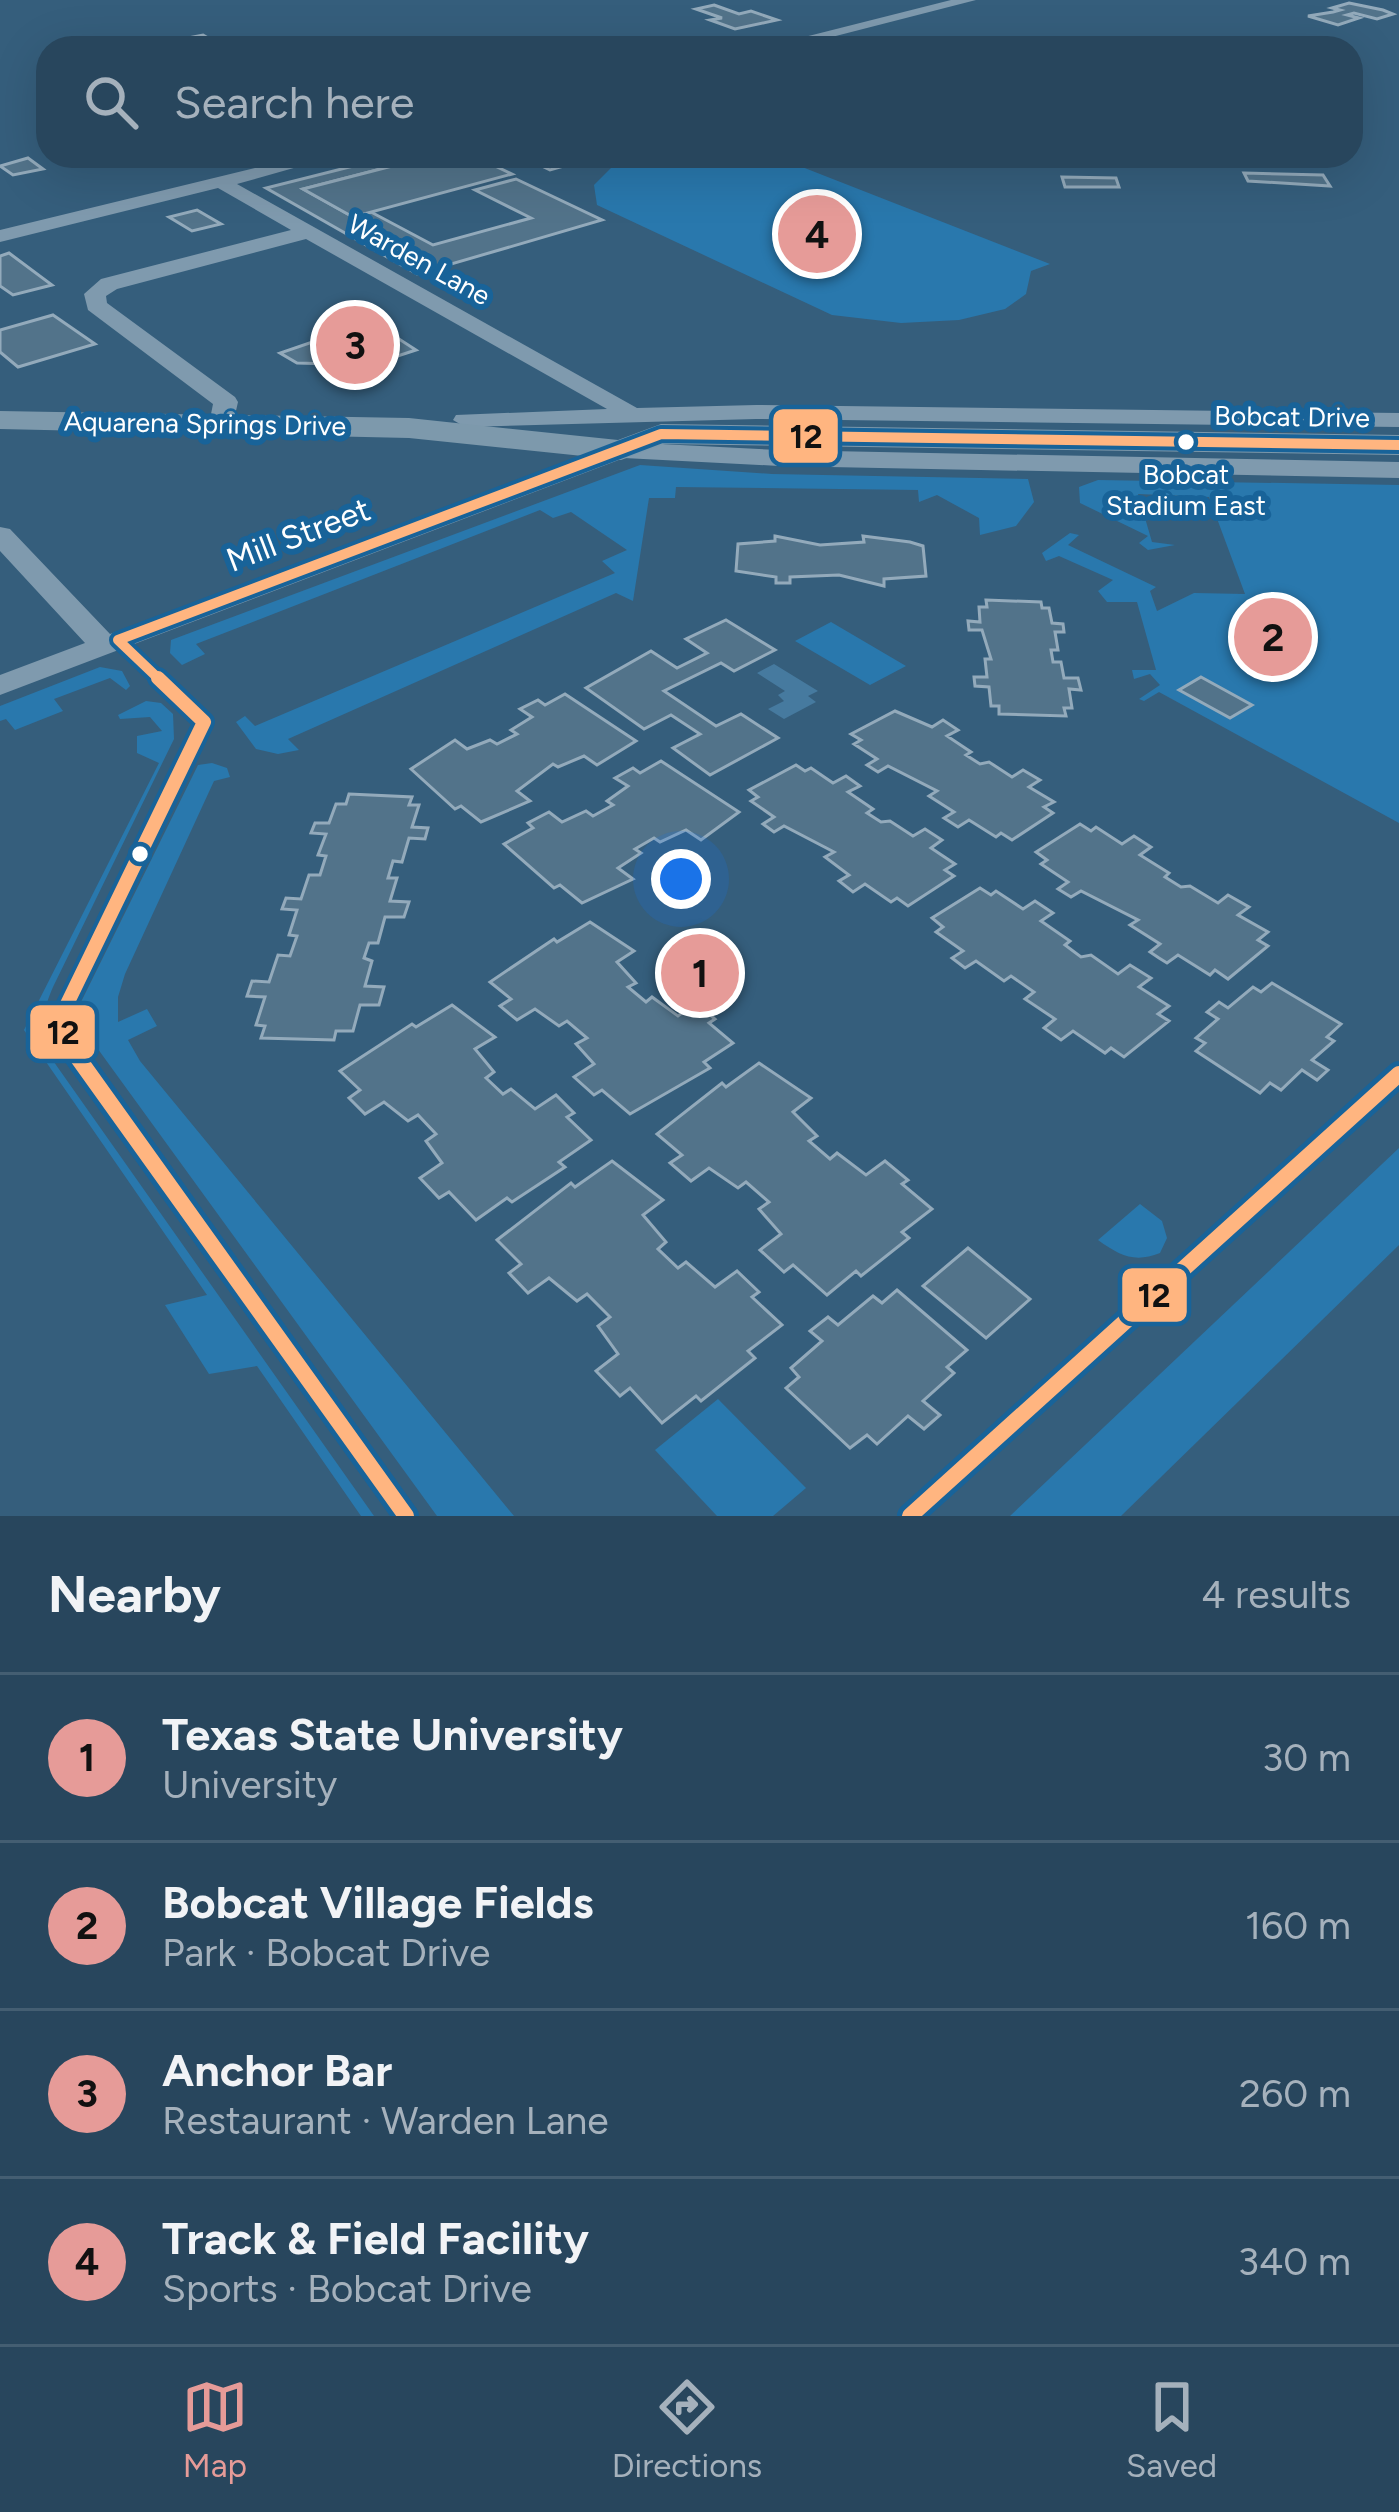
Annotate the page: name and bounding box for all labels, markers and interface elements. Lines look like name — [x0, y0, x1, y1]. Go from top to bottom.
search box — [36, 36, 1363, 168]
icon: search — [78, 69, 144, 135]
text: Search here — [174, 75, 414, 129]
pin: 4 — [778, 189, 856, 279]
street label: Warden Lane — [342, 207, 496, 312]
pin: 3 — [316, 300, 394, 390]
street label: Bobcat Drive — [1214, 399, 1370, 434]
street label: Aquarena Springs Drive — [64, 405, 346, 442]
line badge: 12 — [771, 407, 840, 465]
text: 12 — [789, 417, 823, 456]
marker: Bobcat Stadium East — [1175, 431, 1197, 453]
place label: Bobcat Stadium East — [1106, 458, 1266, 522]
street label: Mill Street — [221, 489, 375, 580]
pin: 2 — [1234, 592, 1312, 682]
unlabelled marker — [129, 843, 151, 865]
your location — [651, 849, 711, 909]
pin: 1 — [661, 928, 739, 1018]
line badge: 12 — [28, 1003, 97, 1061]
text: 12 — [46, 1013, 80, 1052]
line badge: 12 — [1120, 1266, 1189, 1324]
text: 12 — [1137, 1276, 1171, 1315]
text: Nearby — [48, 1564, 221, 1625]
text: 4 results — [1201, 1571, 1351, 1618]
text: Texas State University — [162, 1707, 623, 1761]
text: 1 — [79, 1734, 95, 1781]
text: 30 m — [1262, 1734, 1351, 1781]
text: University — [162, 1761, 337, 1808]
text: Bobcat Village Fields — [162, 1875, 593, 1929]
text: 2 — [76, 1902, 98, 1949]
text: 160 m — [1245, 1902, 1351, 1949]
text: Park · Bobcat Drive — [162, 1929, 490, 1976]
text: Anchor Bar — [162, 2043, 392, 2097]
text: 3 — [76, 2070, 98, 2117]
text: 260 m — [1239, 2070, 1351, 2117]
text: Restaurant · Warden Lane — [162, 2097, 609, 2144]
text: Track & Field Facility — [162, 2211, 589, 2265]
text: 4 — [75, 2238, 99, 2285]
text: 340 m — [1238, 2238, 1351, 2285]
text: Sports · Bobcat Drive — [162, 2265, 532, 2312]
tab: Map — [182, 2374, 248, 2485]
tab: Directions — [612, 2374, 762, 2485]
tab: Saved — [1126, 2374, 1217, 2485]

